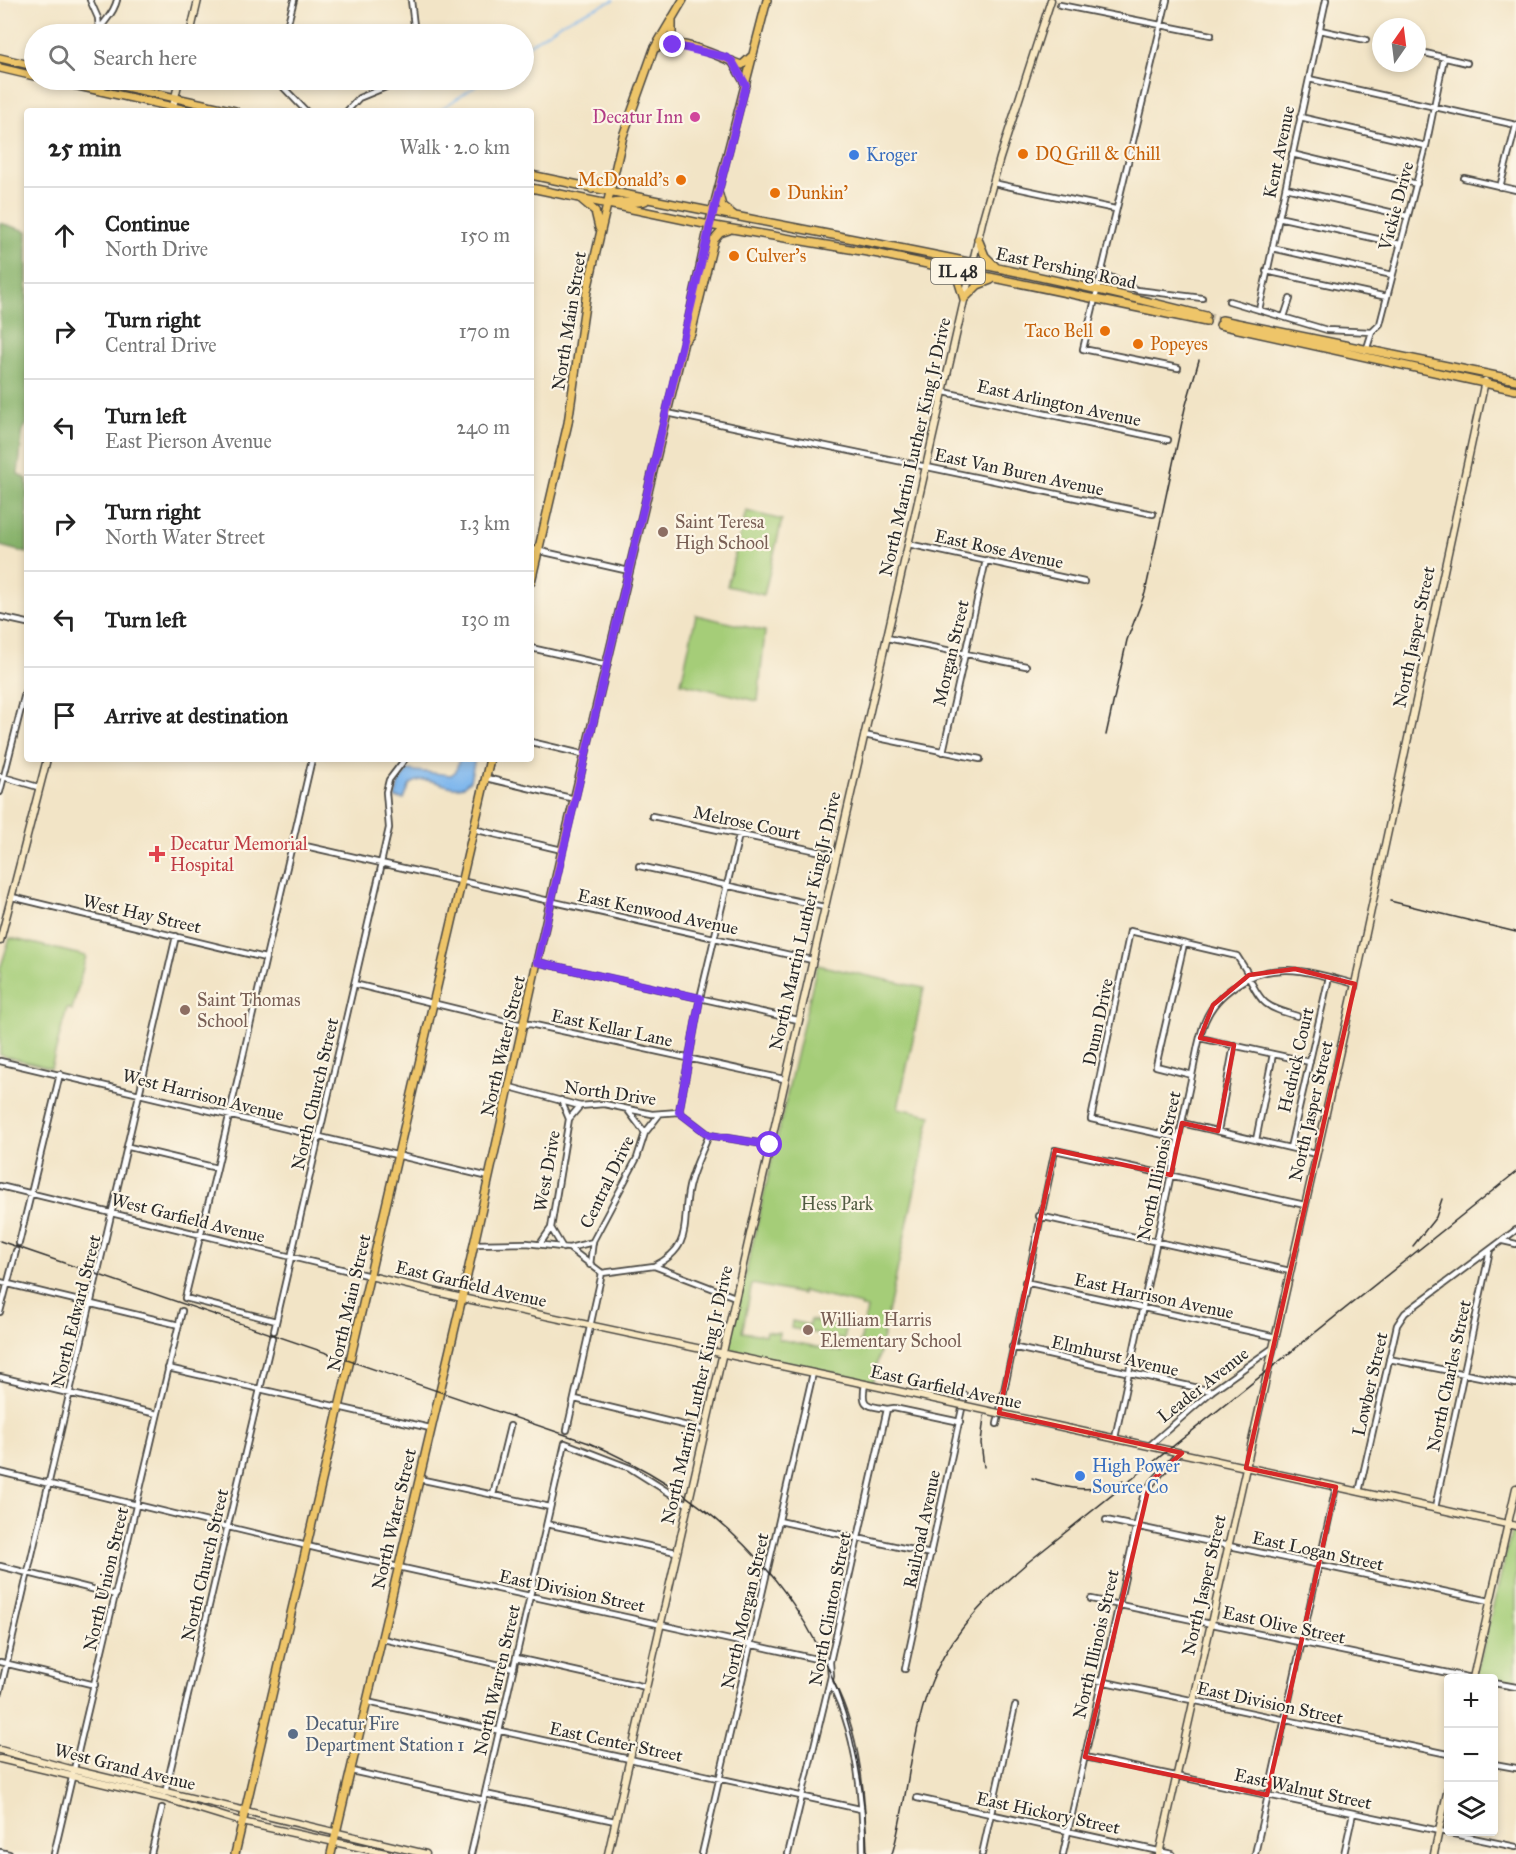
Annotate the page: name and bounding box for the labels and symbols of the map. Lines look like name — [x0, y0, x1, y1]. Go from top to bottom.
north arrow — [1372, 18, 1426, 72]
route end — [659, 31, 685, 57]
street label: Kent Avenue — [1258, 104, 1300, 200]
place label: Decatur Inn — [592, 106, 683, 128]
marker: Decatur Inn — [688, 110, 702, 124]
place label: DQ Grill & Chill — [1035, 143, 1160, 165]
place label: Kroger — [866, 144, 918, 167]
marker: DQ Grill & Chill — [1016, 147, 1030, 161]
marker: Kroger — [847, 148, 861, 162]
street label: Vickie Drive — [1373, 159, 1418, 254]
place label: McDonald's — [578, 169, 669, 191]
marker: McDonald's — [674, 173, 688, 187]
place label: Dunkin' — [787, 182, 848, 204]
marker: Dunkin' — [768, 186, 782, 200]
street label: East Pershing Road — [993, 242, 1138, 295]
place label: Culver's — [746, 245, 806, 267]
street label: North Main Street — [547, 249, 591, 392]
marker: Culver's — [727, 249, 741, 263]
road number: IL 48 — [931, 258, 985, 284]
street label: North Martin Luther King Jr Drive — [874, 315, 957, 579]
place label: Taco Bell — [1024, 320, 1093, 342]
marker: Taco Bell — [1098, 324, 1112, 338]
place label: Popeyes — [1150, 333, 1208, 355]
marker: Popeyes — [1131, 337, 1145, 351]
street label: East Arlington Avenue — [975, 375, 1143, 432]
street label: East Van Buren Avenue — [932, 443, 1106, 501]
place label: Saint Teresa High School — [675, 511, 769, 555]
marker: Saint Teresa High School — [656, 525, 670, 539]
street label: East Rose Avenue — [933, 525, 1065, 573]
street label: North Jasper Street — [1388, 564, 1441, 710]
street label: Morgan Street — [928, 597, 975, 709]
street label: North Martin Luther King Jr Drive — [764, 789, 847, 1053]
street label: Melrose Court — [692, 801, 803, 845]
place label: Decatur Memorial Hospital — [170, 833, 308, 876]
marker: Decatur Memorial Hospital — [148, 845, 166, 863]
street label: East Kenwood Avenue — [576, 884, 740, 940]
street label: West Hay Street — [81, 890, 204, 938]
street label: North Water Street — [476, 973, 530, 1119]
street label: Dunn Drive — [1078, 976, 1118, 1068]
place label: Saint Thomas School — [197, 989, 301, 1032]
marker: Saint Thomas School — [178, 1003, 192, 1017]
street label: East Kellar Lane — [549, 1004, 675, 1052]
street label: Hedrick Court — [1273, 1005, 1319, 1115]
street label: North Church Street — [287, 1015, 343, 1172]
street label: North Jasper Street — [1284, 1038, 1339, 1184]
street label: West Harrison Avenue — [120, 1064, 286, 1126]
street label: North Drive — [563, 1076, 657, 1110]
street label: North Illinois Street — [1132, 1088, 1186, 1243]
street label: West Drive — [529, 1129, 565, 1213]
route start — [756, 1131, 782, 1157]
street label: Central Drive — [575, 1132, 639, 1232]
street label: West Garfield Avenue — [109, 1188, 267, 1248]
park label: Hess Park — [801, 1193, 874, 1215]
street label: North Main Street — [322, 1231, 376, 1374]
street label: North Edward Street — [46, 1232, 106, 1390]
street label: East Garfield Avenue — [393, 1256, 549, 1312]
street label: North Martin Luther King Jr Drive — [656, 1263, 739, 1527]
street label: East Harrison Avenue — [1072, 1268, 1236, 1324]
street label: North Charles Street — [1422, 1297, 1476, 1454]
place label: William Harris Elementary School — [820, 1309, 962, 1352]
marker: William Harris Elementary School — [801, 1323, 815, 1337]
street label: Lowber Street — [1347, 1329, 1393, 1438]
street label: Elmhurst Avenue — [1049, 1331, 1181, 1381]
street label: Leader Avenue — [1153, 1343, 1253, 1427]
street label: East Garfield Avenue — [868, 1360, 1024, 1414]
street label: North Water Street — [367, 1446, 421, 1592]
place label: High Power Source Co — [1092, 1455, 1180, 1498]
street label: Railroad Avenue — [899, 1468, 945, 1590]
marker: High Power Source Co — [1073, 1469, 1087, 1483]
street label: North Church Street — [177, 1486, 233, 1643]
street label: North Union Street — [79, 1504, 133, 1653]
street label: North Jasper Street — [1177, 1512, 1232, 1658]
street label: East Logan Street — [1250, 1526, 1387, 1577]
street label: North Clinton Street — [804, 1529, 856, 1688]
street label: North Morgan Street — [716, 1530, 775, 1691]
street label: East Division Street — [497, 1565, 648, 1617]
street label: North Illinois Street — [1068, 1567, 1124, 1721]
street label: East Olive Street — [1221, 1601, 1348, 1649]
street label: North Warren Street — [469, 1602, 525, 1758]
street label: East Division Street — [1195, 1677, 1346, 1729]
place label: Decatur Fire Department Station 1 — [305, 1713, 464, 1756]
street label: East Center Street — [547, 1717, 685, 1767]
marker: Decatur Fire Department Station 1 — [286, 1727, 300, 1741]
street label: West Grand Avenue — [52, 1739, 198, 1795]
street label: East Walnut Street — [1232, 1764, 1374, 1814]
street label: East Hickory Street — [974, 1787, 1123, 1839]

